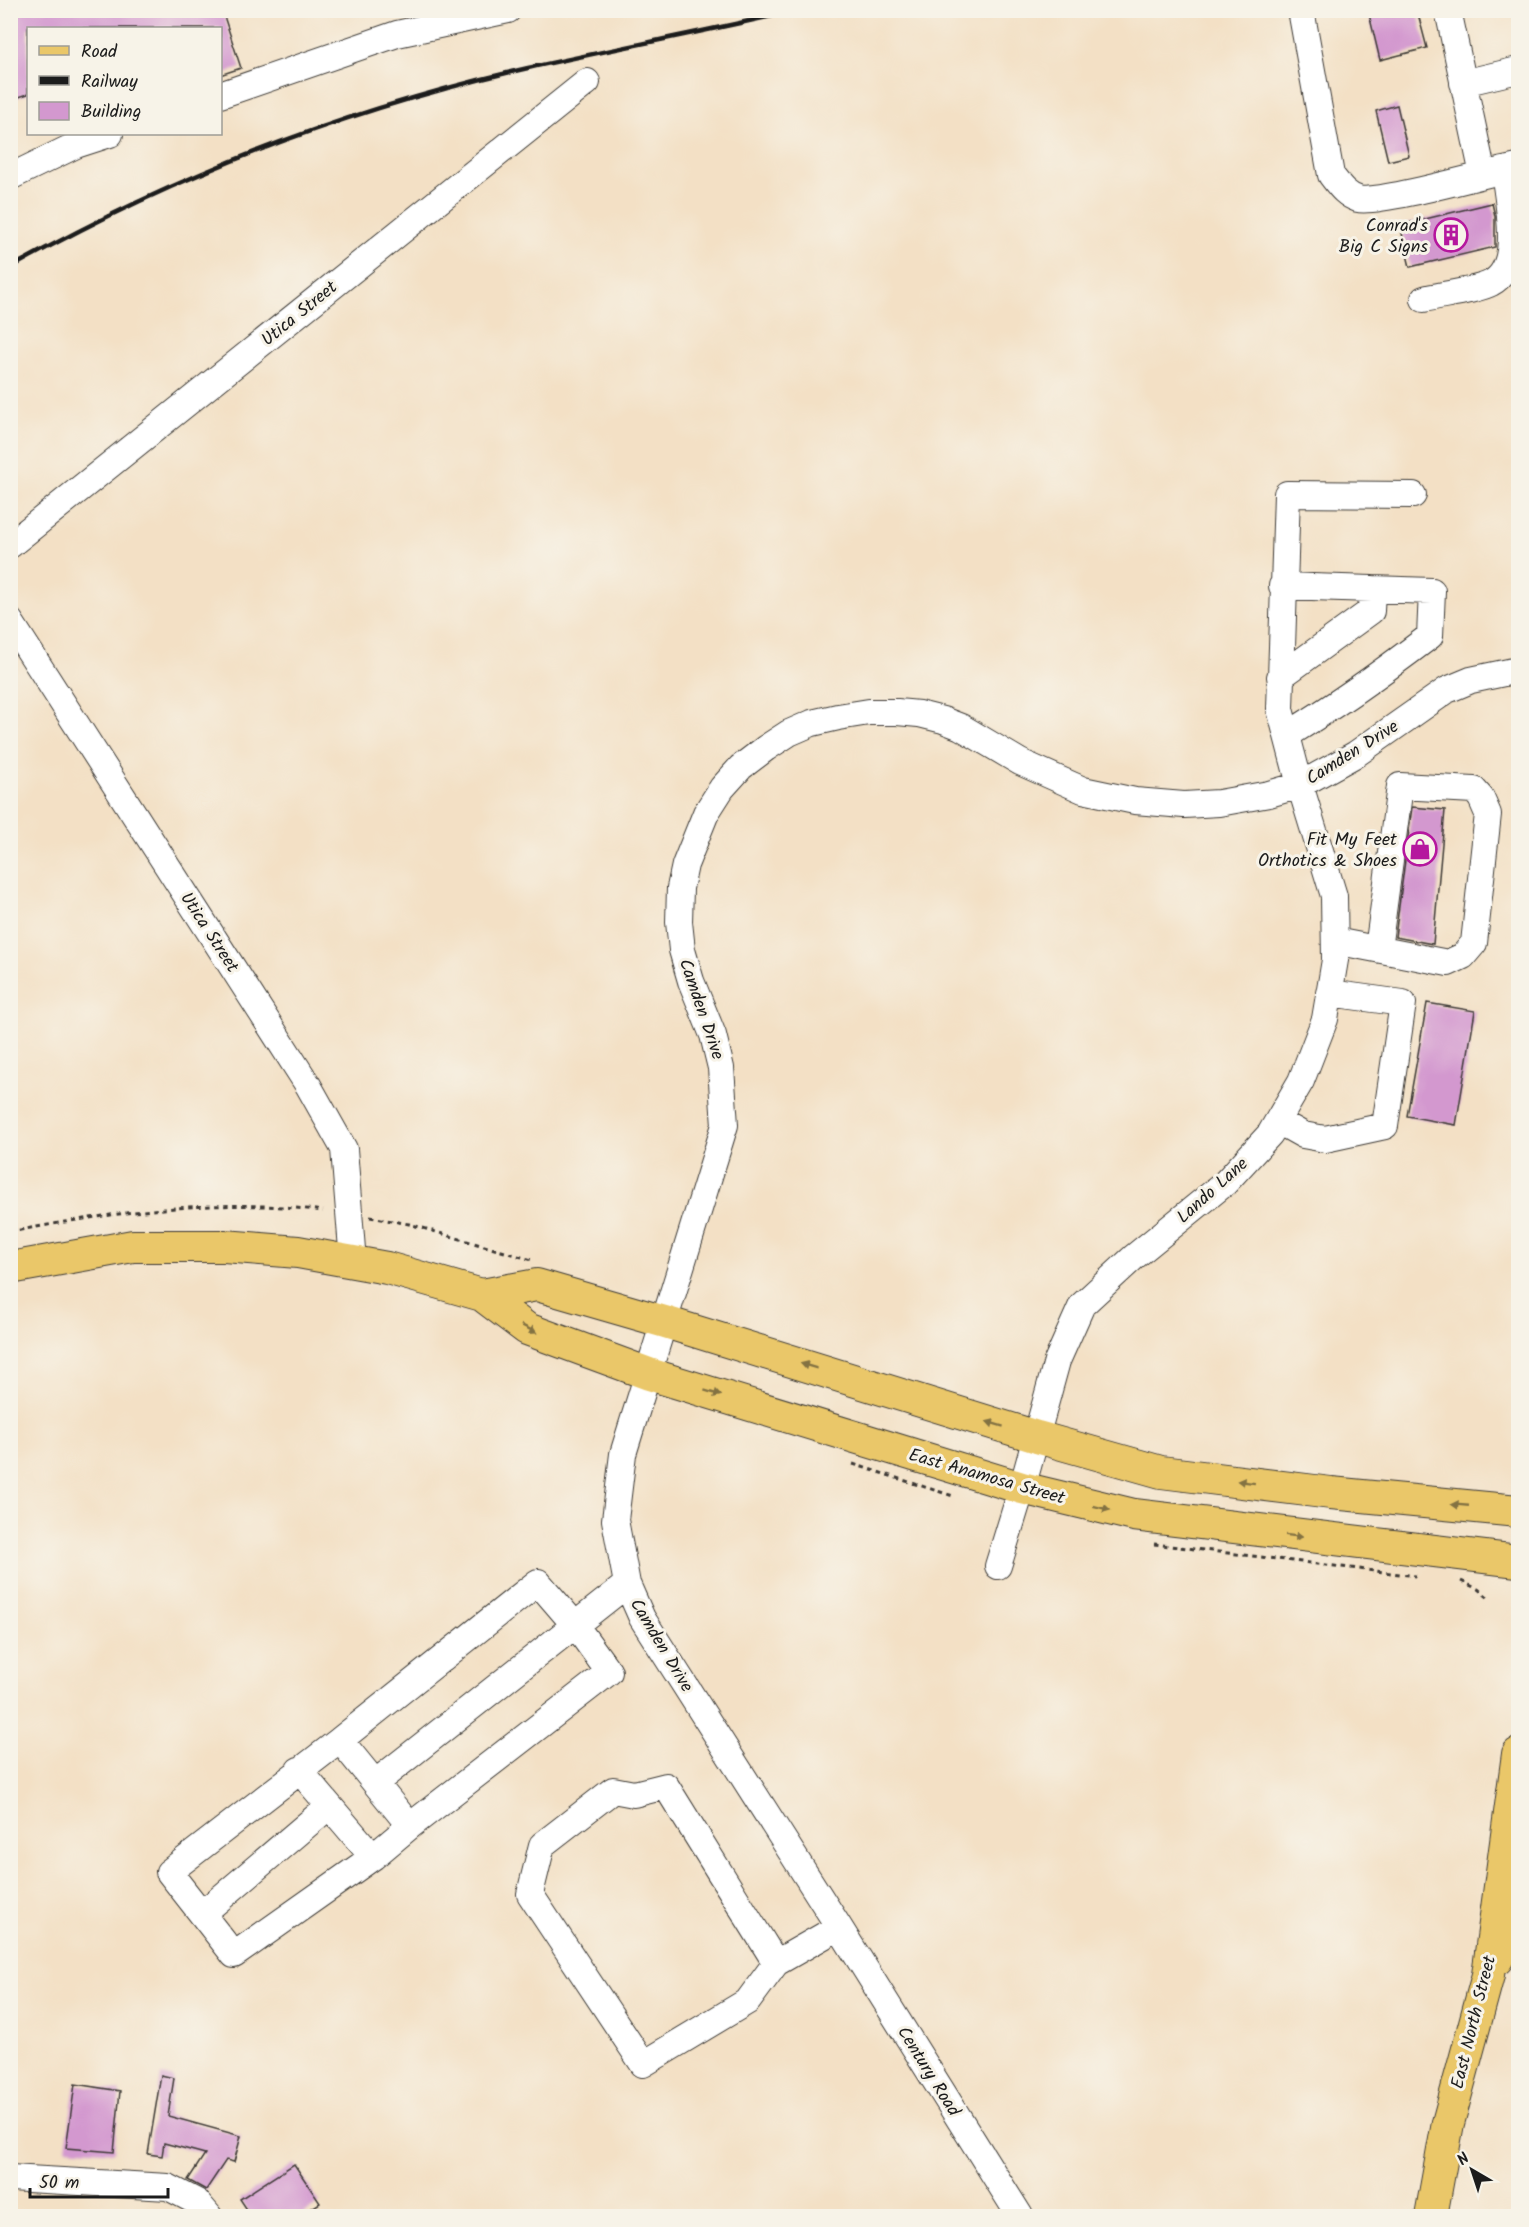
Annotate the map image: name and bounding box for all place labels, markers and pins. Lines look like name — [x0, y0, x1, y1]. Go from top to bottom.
place label: Conrad's Big C Signs — [1339, 212, 1428, 262]
building icon: Conrad's Big C Signs — [1433, 217, 1469, 253]
place label: Fit My Feet Orthotics & Shoes — [1258, 826, 1398, 876]
shop icon: Fit My Feet Orthotics & Shoes — [1402, 831, 1438, 867]

